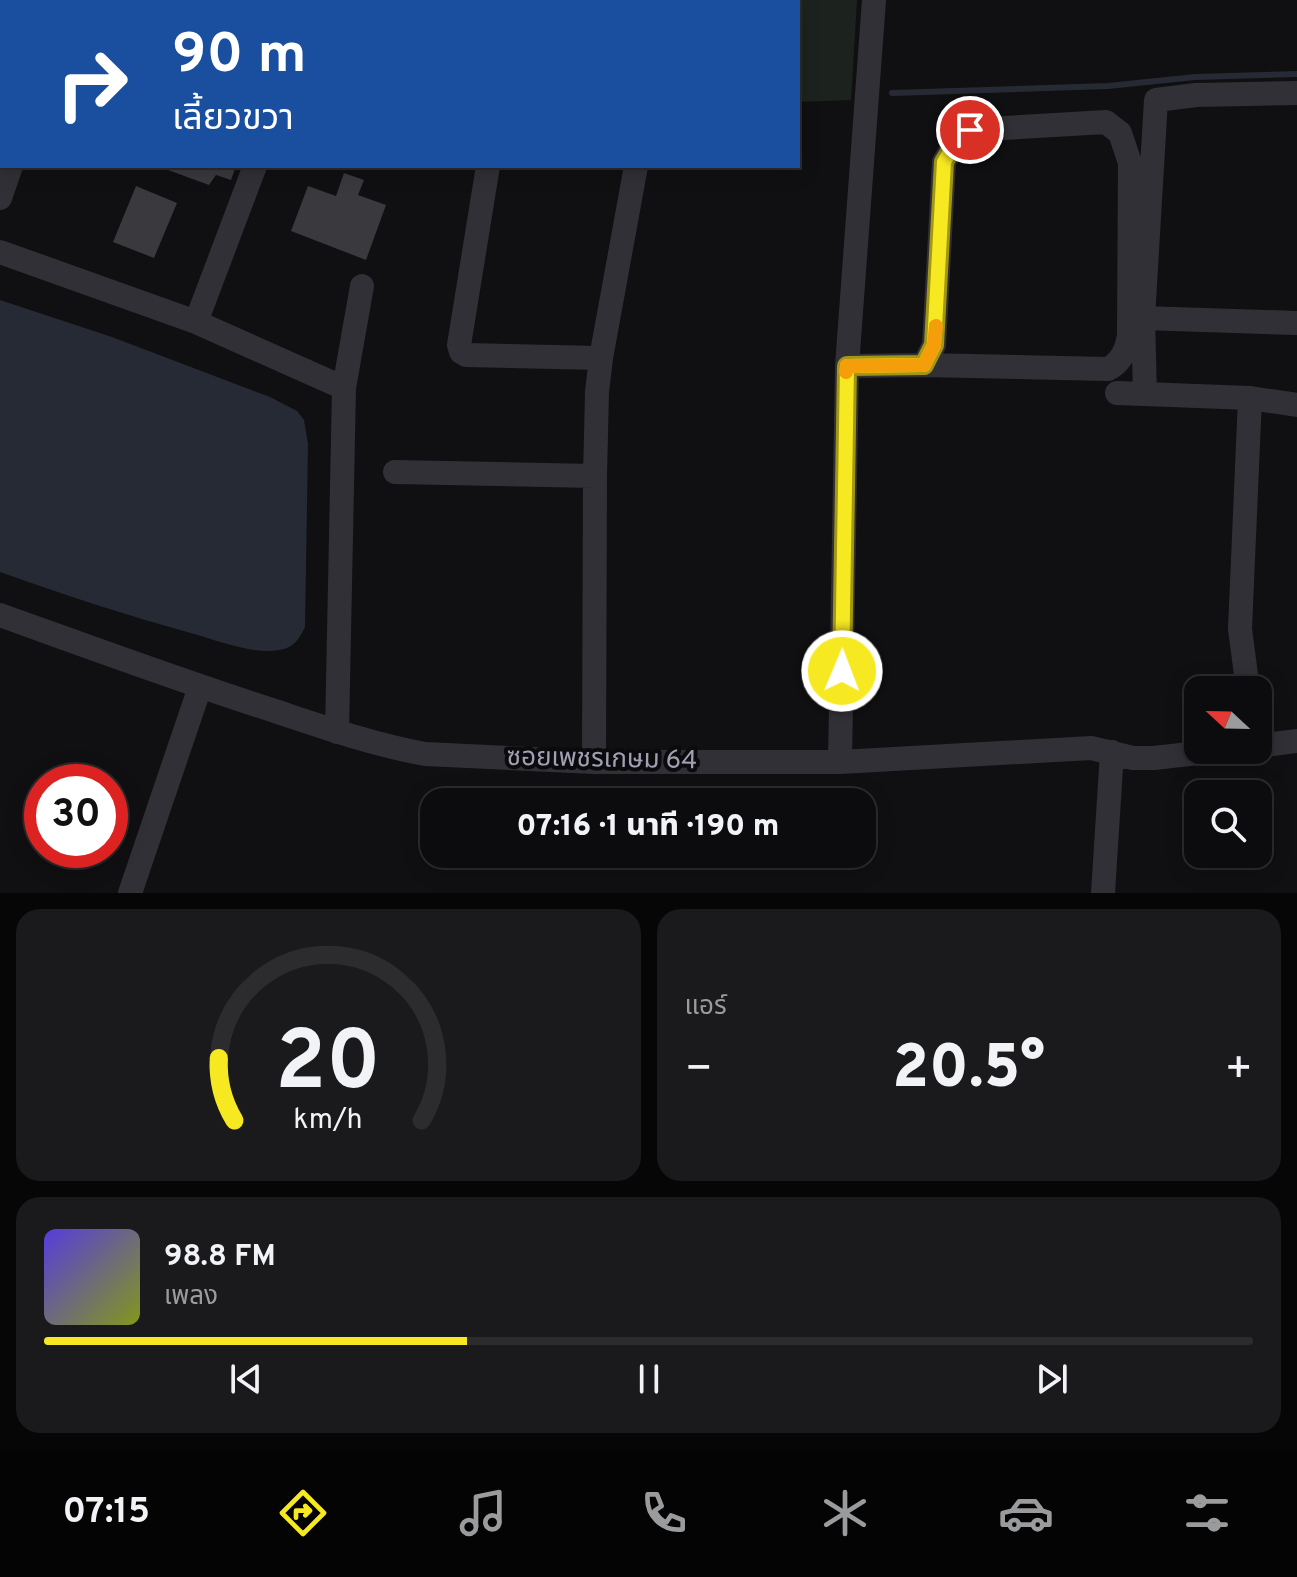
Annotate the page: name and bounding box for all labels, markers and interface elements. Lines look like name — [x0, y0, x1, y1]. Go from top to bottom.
text: 90 m — [172, 22, 307, 92]
icon: right — [40, 32, 144, 136]
pin — [936, 96, 1004, 164]
text: เลี้ยวขวา — [172, 97, 294, 143]
icon: arrive — [948, 108, 992, 152]
position arrow — [800, 629, 884, 713]
north arrow — [1184, 676, 1272, 764]
map controls — [1184, 676, 1272, 868]
street label: ซอยเพชรเกษม 64 — [506, 742, 698, 778]
speed limit sign: 30 — [24, 764, 128, 868]
button: search — [1184, 780, 1272, 868]
text: 07:16 · 1 นาที · 190 m — [517, 809, 779, 846]
text: แอร์ — [685, 991, 727, 1024]
text: 20 — [275, 1014, 381, 1119]
text: 20.5° — [892, 1033, 1045, 1109]
text: − — [685, 1043, 713, 1099]
text: + — [1225, 1043, 1253, 1099]
text: km/h — [294, 1103, 363, 1139]
text: 98.8 FM — [164, 1239, 276, 1276]
text: เพลง — [164, 1281, 218, 1314]
icon: previous — [224, 1357, 268, 1401]
icon: pause — [627, 1357, 671, 1401]
icon: next — [1030, 1357, 1074, 1401]
icon: directions — [275, 1485, 331, 1541]
icon: music — [455, 1485, 511, 1541]
icon: phone — [636, 1485, 692, 1541]
icon: climate — [817, 1485, 873, 1541]
icon: car — [998, 1485, 1054, 1541]
icon: filters — [1179, 1485, 1235, 1541]
text: 07:15 — [62, 1490, 150, 1536]

